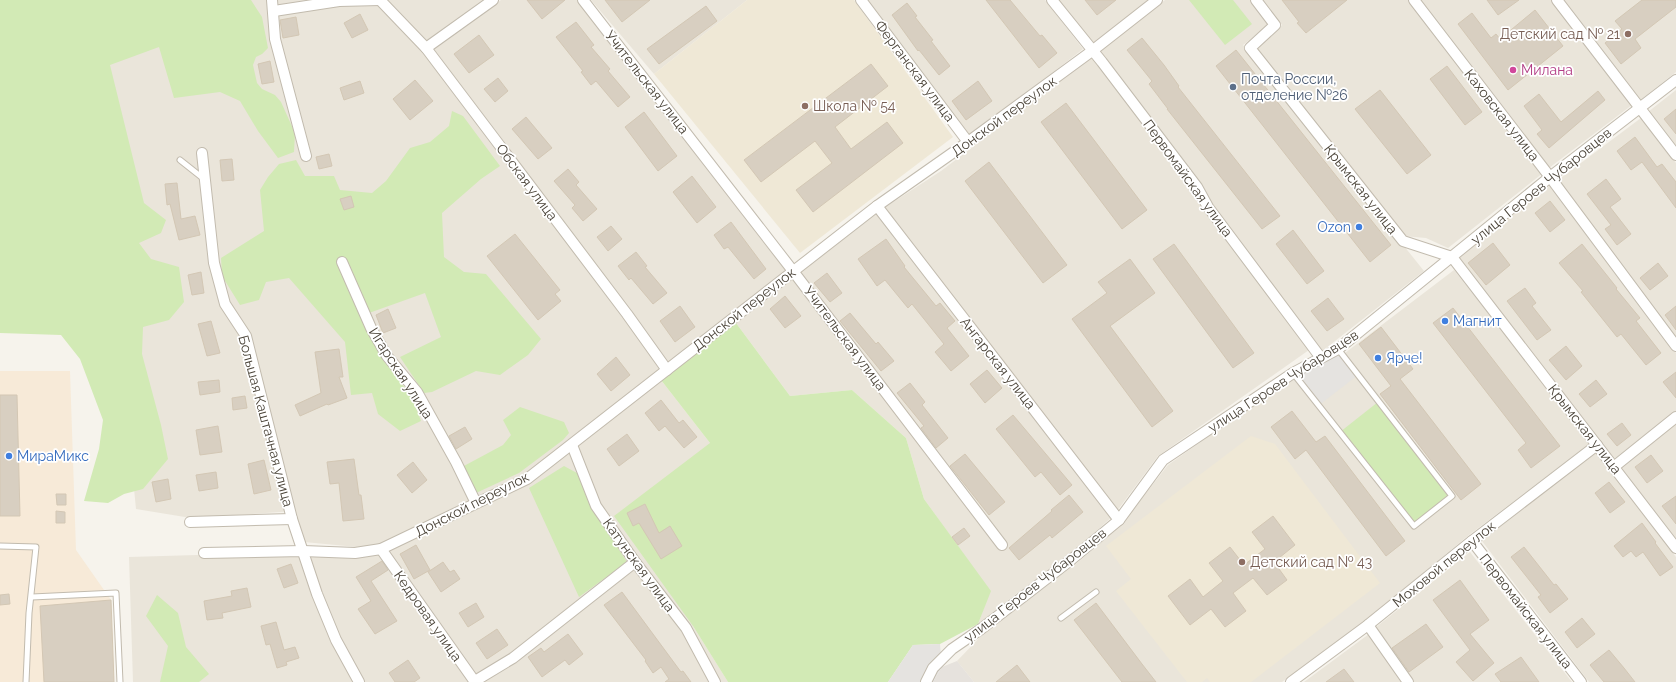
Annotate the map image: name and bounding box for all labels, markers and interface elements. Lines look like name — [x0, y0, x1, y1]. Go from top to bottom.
street label: Ферганская улица — [872, 17, 958, 125]
place label: Детский сад № 21 — [1500, 26, 1620, 42]
street label: Учительская улица — [602, 27, 692, 137]
marker: Детский сад № 21 — [1623, 29, 1633, 39]
place label: Милана — [1521, 62, 1573, 78]
marker: Милана — [1508, 65, 1518, 75]
street label: Каховская улица — [1461, 66, 1543, 164]
place label: Почта России, отделение №26 — [1241, 71, 1348, 103]
street label: Донской переулок — [948, 73, 1060, 159]
marker: Почта России, отделение №26 — [1228, 82, 1238, 92]
place label: Школа № 54 — [813, 98, 896, 114]
marker: Школа № 54 — [800, 101, 810, 111]
street label: Первомайская улица — [1140, 116, 1236, 240]
street label: улица Героев Чубаровцев — [1468, 124, 1614, 248]
street label: Обская улица — [493, 141, 561, 223]
street label: Крымская улица — [1321, 141, 1401, 237]
place label: Ozon — [1317, 219, 1351, 235]
marker: Ozon — [1354, 222, 1364, 232]
street label: Донской переулок — [690, 264, 798, 354]
street label: Учительская улица — [801, 283, 889, 393]
place label: Магнит — [1453, 313, 1502, 329]
street label: Ангарская улица — [957, 314, 1039, 412]
marker: Магнит — [1440, 316, 1450, 326]
street label: Игарская улица — [366, 325, 436, 421]
street label: улица Героев Чубаровцев — [1205, 326, 1361, 436]
street label: Большая Каштачная улица — [235, 333, 297, 509]
place label: Ярче! — [1386, 350, 1423, 366]
marker: Ярче! — [1373, 353, 1383, 363]
street label: Крымская улица — [1545, 381, 1625, 477]
place label: МираМикс — [17, 448, 89, 464]
marker: МираМикс — [4, 451, 14, 461]
street label: Донской переулок — [412, 468, 532, 540]
street label: Катунская улица — [600, 515, 678, 615]
street label: Моховой переулок — [1389, 518, 1499, 610]
street label: улица Героев Чубаровцев — [961, 525, 1109, 645]
street label: Первомайская улица — [1476, 551, 1576, 671]
place label: Детский сад № 43 — [1250, 554, 1372, 570]
marker: Детский сад № 43 — [1237, 557, 1247, 567]
street label: Кедровая улица — [391, 568, 465, 664]

